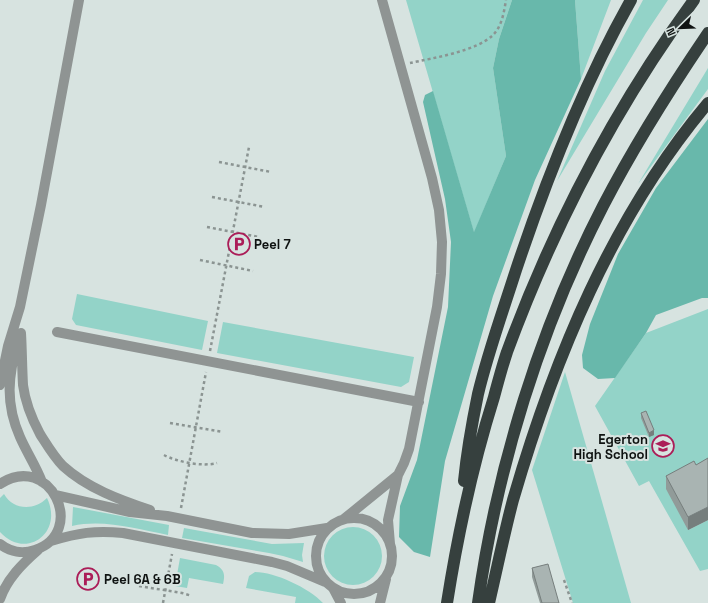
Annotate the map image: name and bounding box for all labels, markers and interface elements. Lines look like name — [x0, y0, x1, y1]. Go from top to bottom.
north arrow — [660, 8, 700, 48]
text: N — [663, 26, 679, 38]
parking icon: Peel 7 — [226, 231, 252, 257]
place label: Peel 7 — [254, 236, 291, 253]
place label: Egerton High School — [574, 431, 648, 463]
school or university icon: Egerton High School — [650, 433, 676, 459]
parking icon: Peel 6A & 6B — [75, 566, 101, 592]
place label: Peel 6A & 6B — [104, 571, 181, 588]

